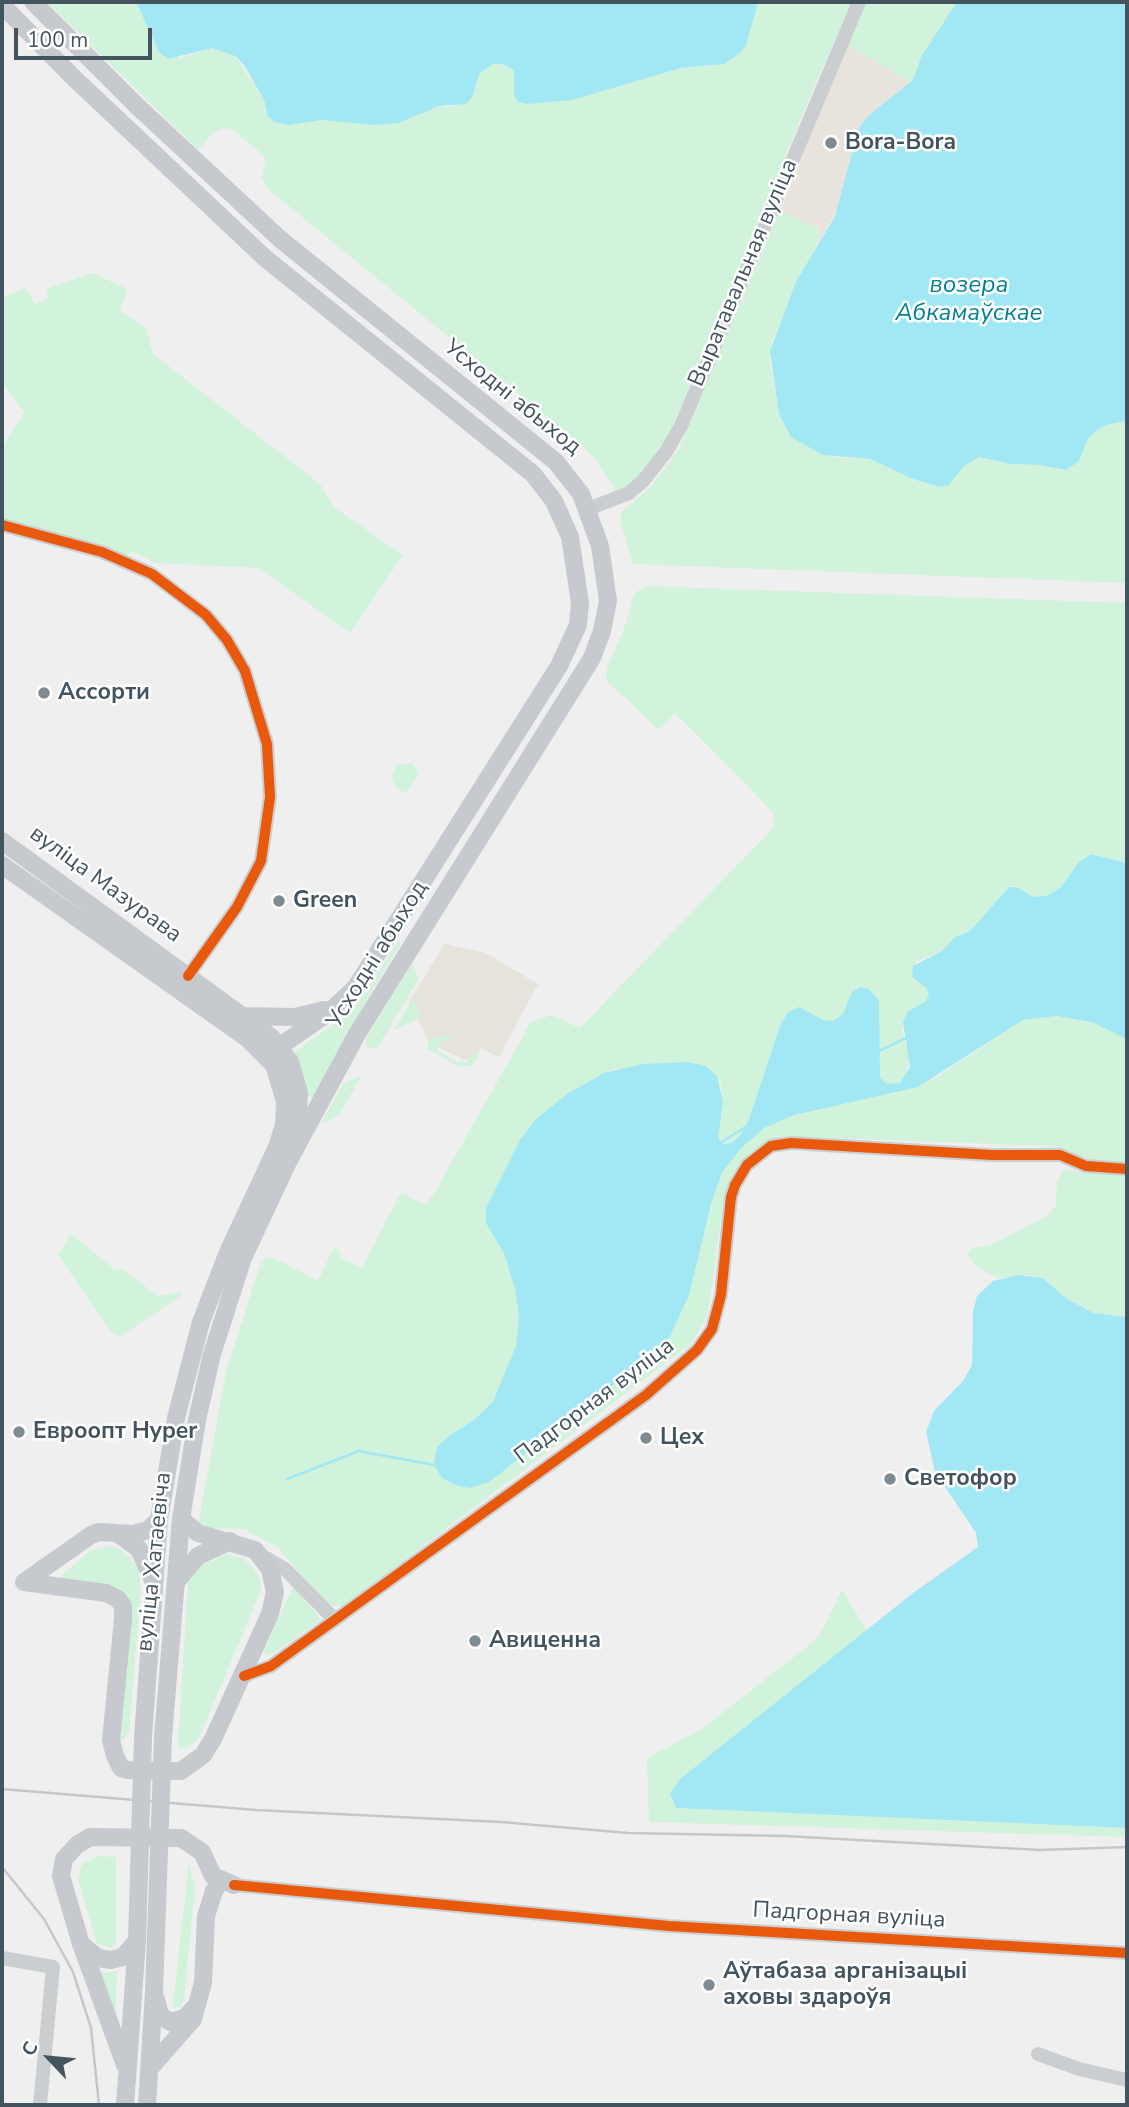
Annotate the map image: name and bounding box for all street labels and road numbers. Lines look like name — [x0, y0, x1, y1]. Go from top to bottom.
street label: Выратавальная вуліца — [684, 155, 804, 391]
street label: Усходні абыход — [438, 334, 586, 462]
street label: вуліца Мазурава — [24, 821, 186, 949]
street label: Усходні абыход — [322, 876, 434, 1034]
street label: Падгорная вуліца — [510, 1333, 680, 1471]
street label: вуліца Хатаевіча — [132, 1471, 178, 1653]
street label: Падгорная вуліца — [752, 1897, 946, 1935]

